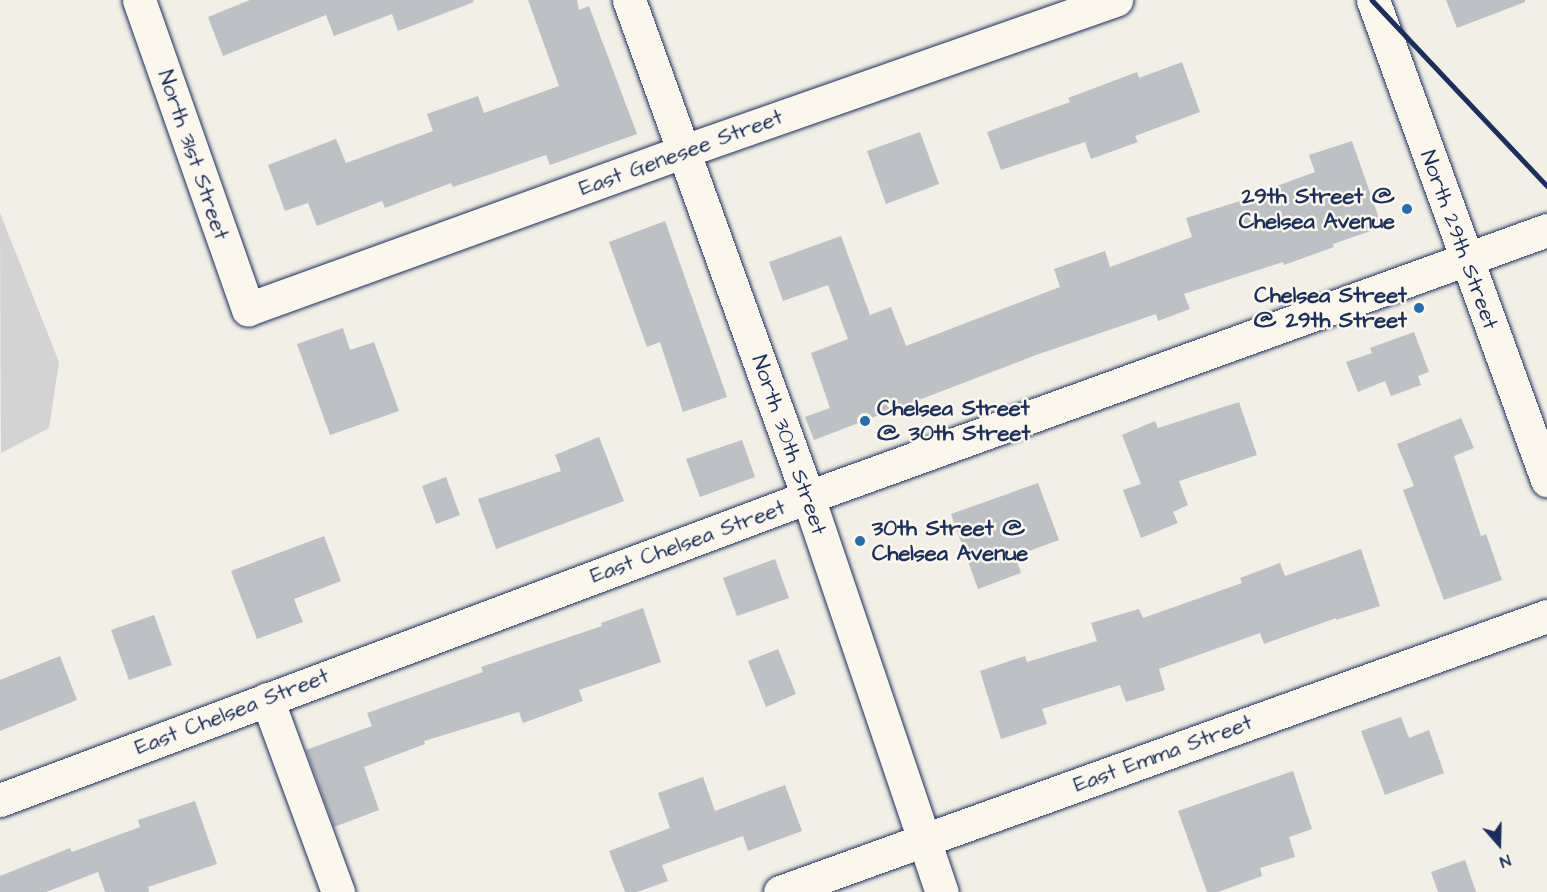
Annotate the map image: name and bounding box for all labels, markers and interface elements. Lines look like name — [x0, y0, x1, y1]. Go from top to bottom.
street label: North 31st Street — [152, 67, 234, 243]
street label: East Genesee Street — [576, 104, 786, 202]
street label: North 29th Street — [1414, 147, 1504, 333]
place label: 29th Street @ Chelsea Avenue — [1239, 183, 1395, 234]
marker: 29th Street @ Chelsea Avenue — [1400, 202, 1414, 216]
place label: Chelsea Street @ 29th Street — [1254, 282, 1407, 334]
marker: Chelsea Street @ 29th Street — [1412, 301, 1426, 315]
street label: North 30th Street — [746, 352, 832, 538]
place label: Chelsea Street @ 30th Street — [877, 395, 1030, 446]
marker: Chelsea Street @ 30th Street — [858, 414, 872, 428]
street label: East Chelsea Street — [587, 494, 789, 590]
place label: 30th Street @ Chelsea Avenue — [872, 515, 1028, 566]
marker: 30th Street @ Chelsea Avenue — [853, 534, 867, 548]
street label: East Chelsea Street — [131, 663, 333, 761]
street label: East Emma Street — [1070, 709, 1256, 799]
north arrow — [1469, 814, 1529, 874]
text: N — [1497, 849, 1514, 873]

